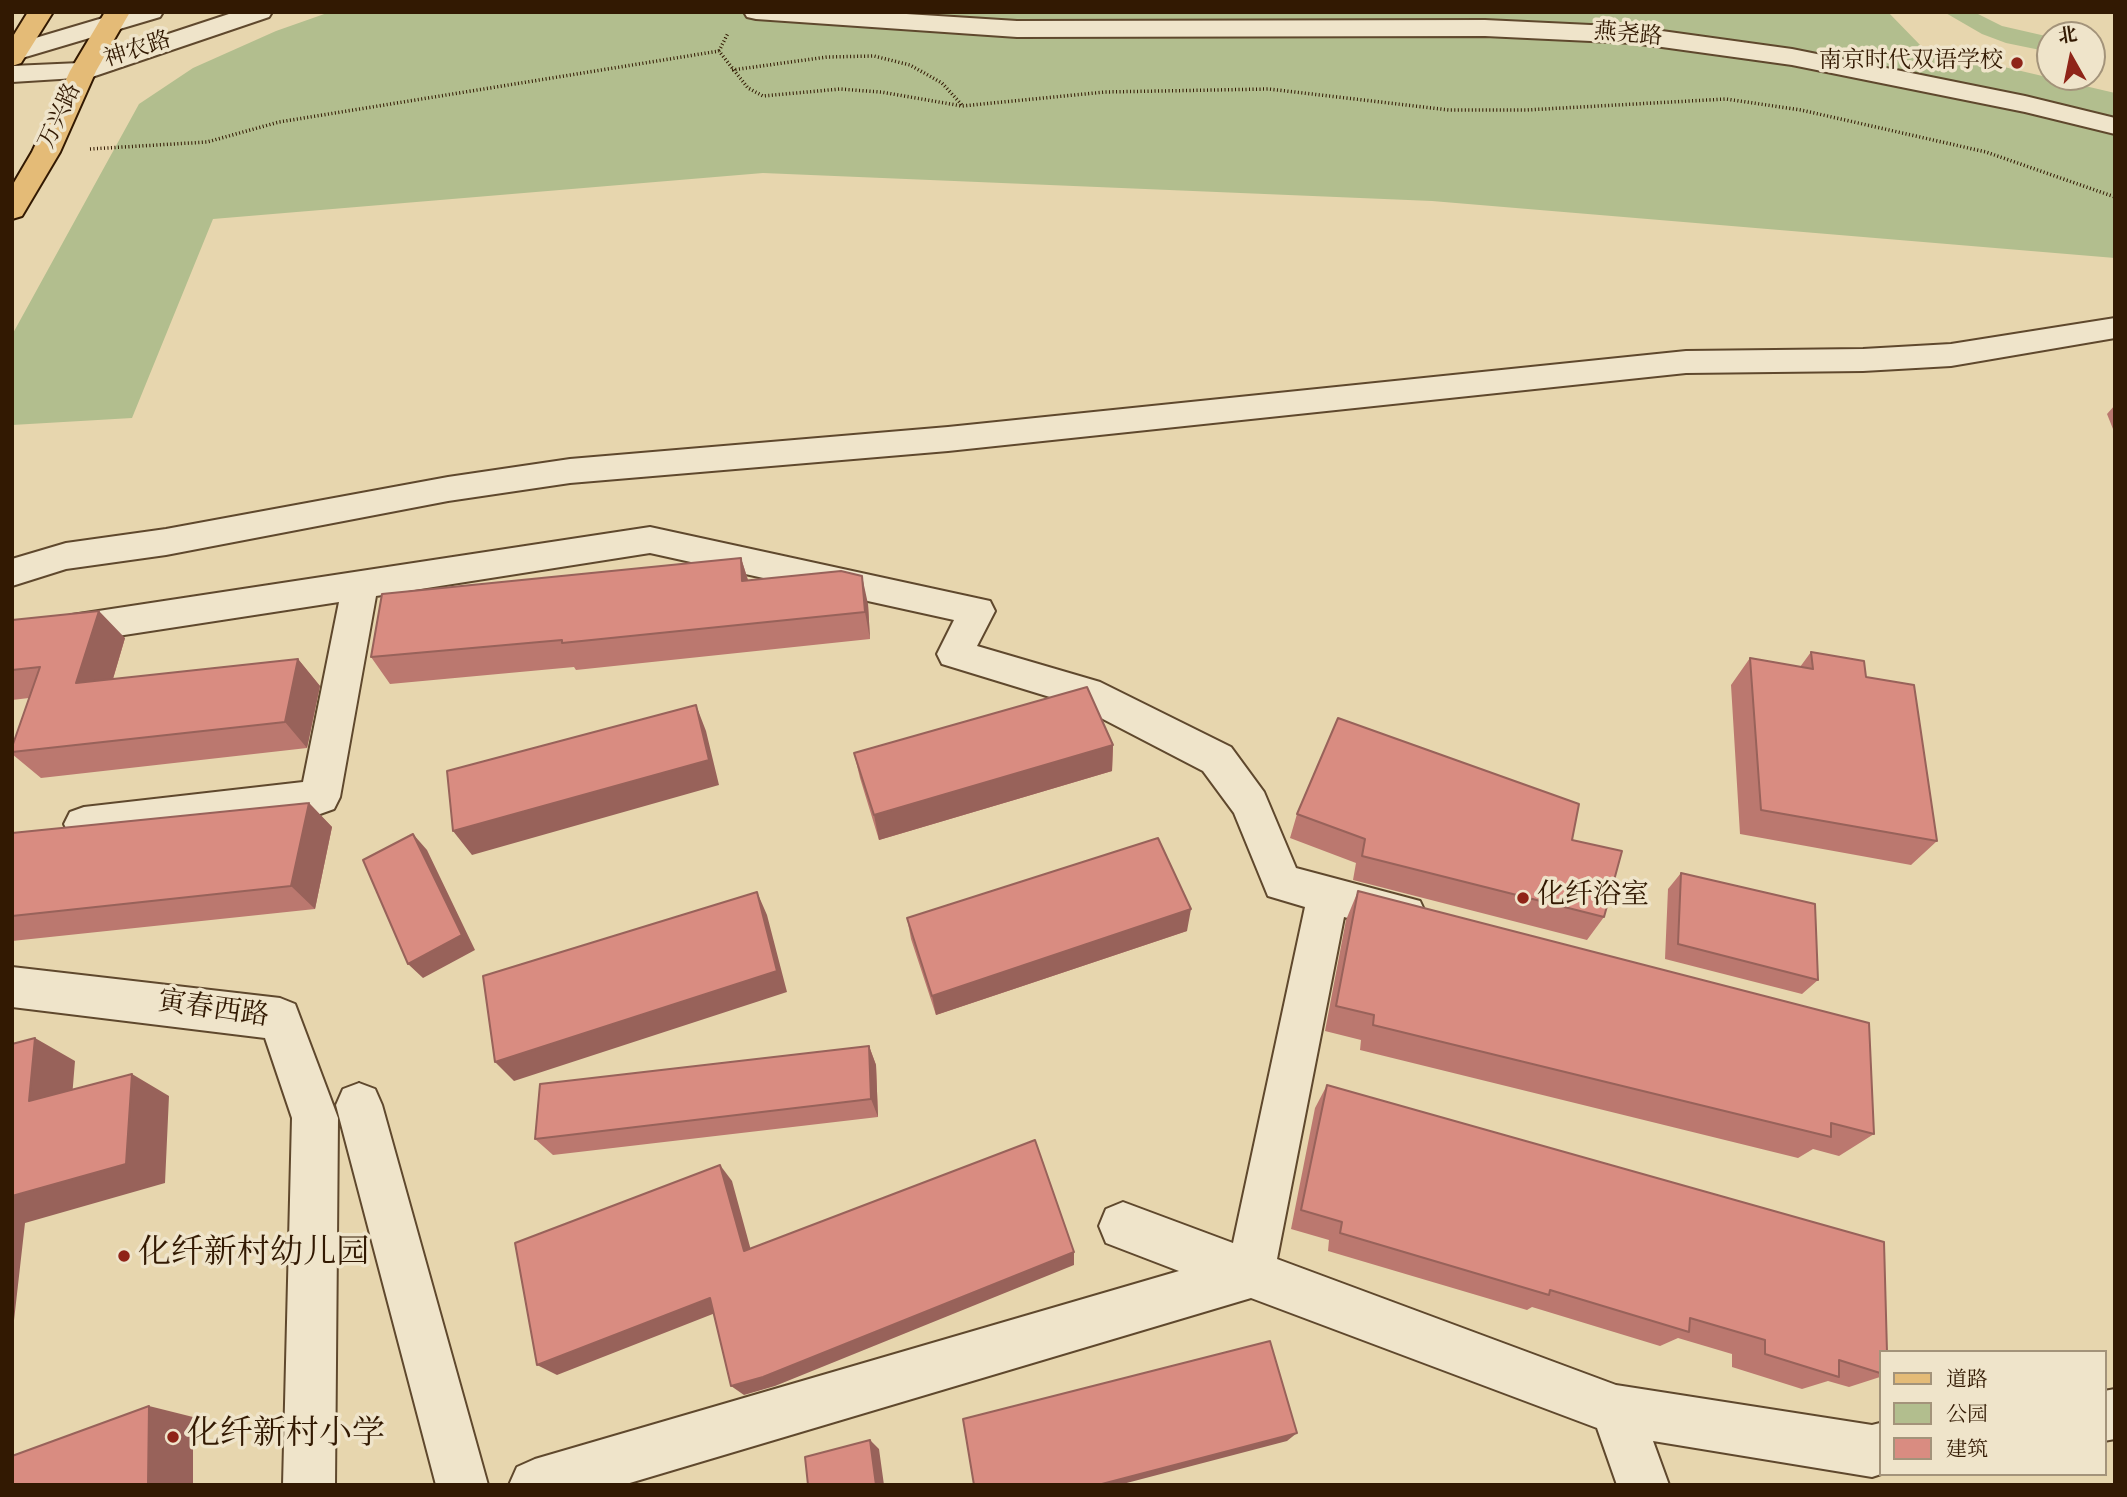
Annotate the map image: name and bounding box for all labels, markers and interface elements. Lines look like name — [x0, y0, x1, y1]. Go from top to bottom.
street label: 燕尧路 — [1592, 20, 1664, 54]
north arrow — [2036, 21, 2106, 91]
text: 北 — [2056, 22, 2079, 52]
street label: 神农路 — [101, 28, 175, 76]
place label: 南京时代双语学校 — [1819, 49, 2003, 77]
marker: 南京时代双语学校 — [2009, 55, 2025, 71]
street label: 万兴路 — [35, 80, 89, 154]
place label: 化纤浴室 — [1537, 881, 1649, 915]
marker: 化纤浴室 — [1515, 890, 1531, 906]
street label: 寅春西路 — [155, 988, 271, 1036]
place label: 化纤新村幼儿园 — [138, 1236, 369, 1276]
marker: 化纤新村幼儿园 — [116, 1248, 132, 1264]
legend — [1878, 1350, 2106, 1476]
text: 道路 — [1946, 1366, 1988, 1396]
text: 公园 — [1946, 1401, 1988, 1431]
place label: 化纤新村小学 — [187, 1417, 385, 1457]
marker: 化纤新村小学 — [165, 1429, 181, 1445]
text: 建筑 — [1946, 1436, 1988, 1466]

